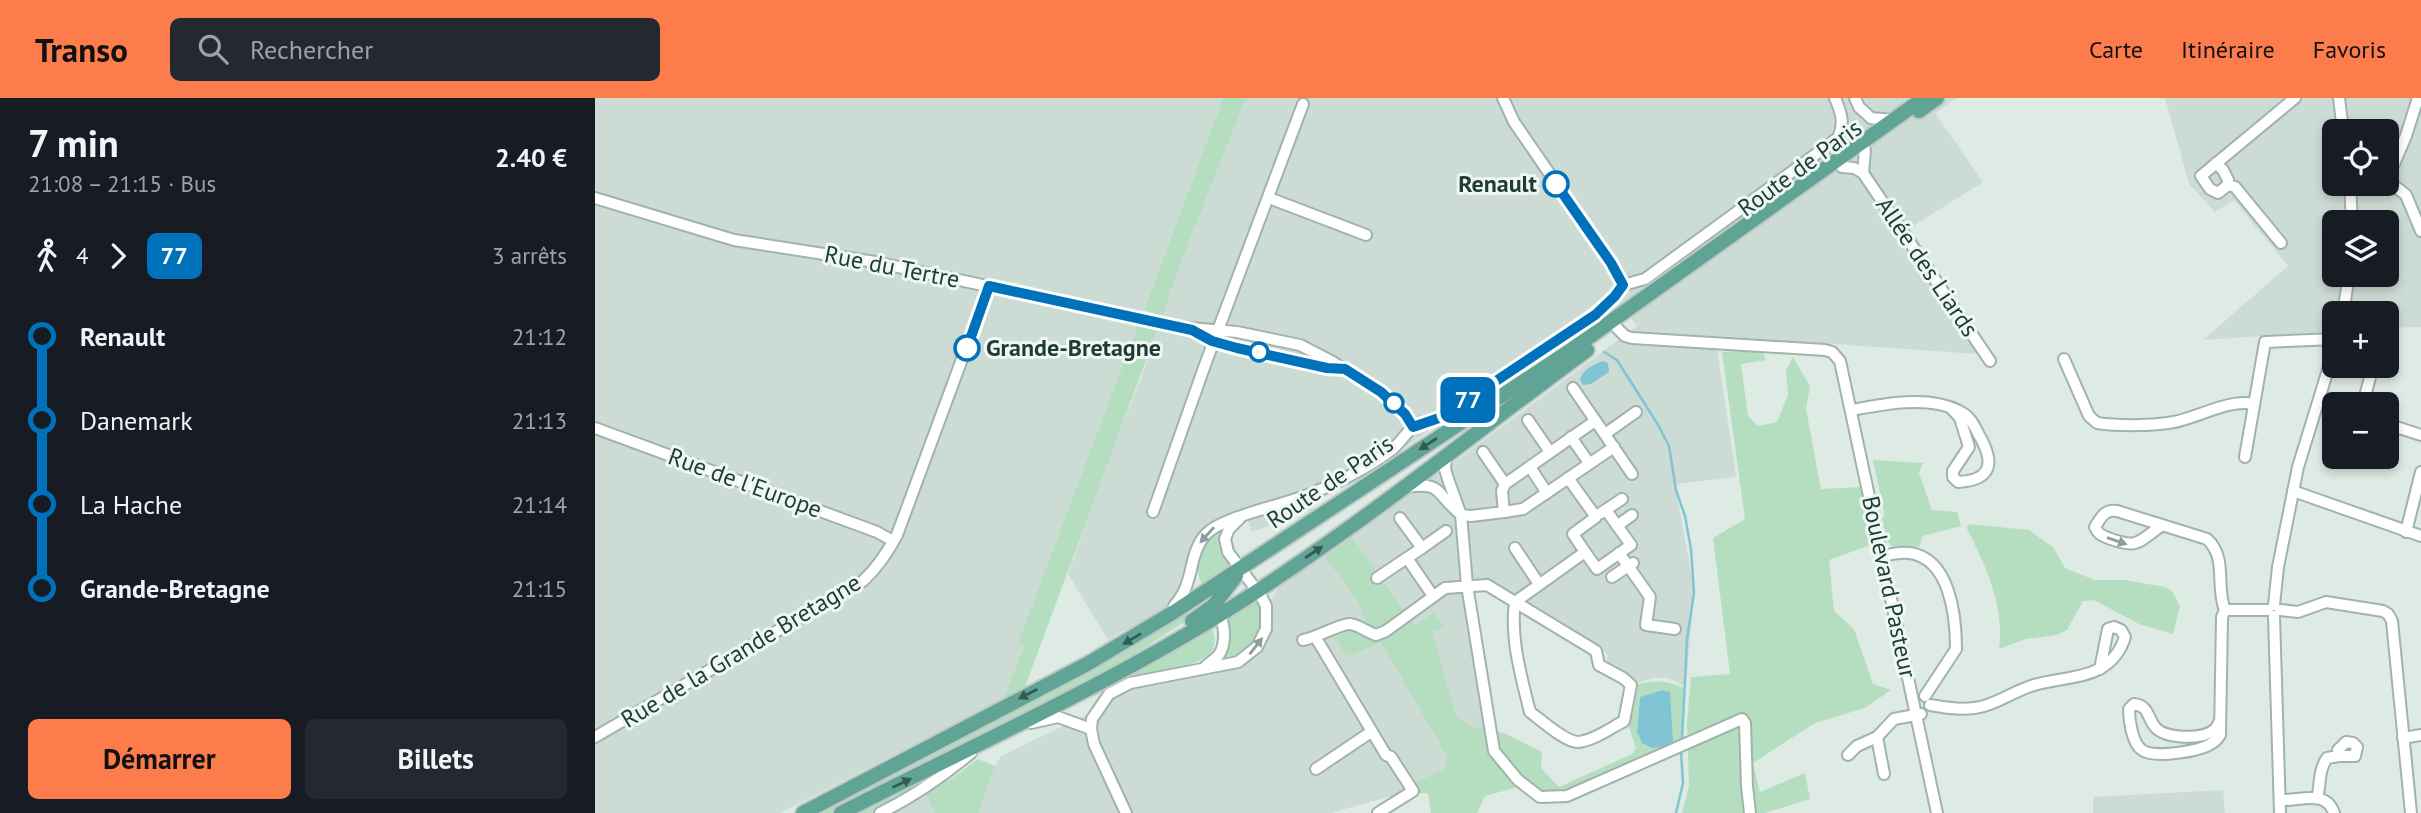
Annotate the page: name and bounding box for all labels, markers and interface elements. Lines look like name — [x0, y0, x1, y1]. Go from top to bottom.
search box — [170, 18, 660, 81]
text: Transo — [35, 28, 128, 71]
icon: search — [194, 30, 232, 68]
text: Rechercher — [250, 33, 373, 66]
text: Carte — [2089, 34, 2143, 65]
text: Itinéraire — [2181, 34, 2275, 65]
text: Favoris — [2313, 34, 2386, 65]
street label: Route de Paris — [1731, 112, 1868, 223]
text: 7 min — [28, 118, 119, 167]
map controls — [2322, 119, 2399, 469]
button: locate — [2322, 119, 2399, 196]
text: 2.40 € — [495, 141, 567, 174]
place label: Renault — [1458, 168, 1538, 199]
text: 21:08 – 21:15 · Bus — [28, 169, 216, 198]
marker: Renault — [1543, 171, 1569, 197]
street label: Allée des Liards — [1869, 191, 1986, 343]
button: layers — [2322, 210, 2399, 287]
icon: walk — [28, 237, 66, 275]
icon: forward — [99, 237, 137, 275]
street label: Rue du Tertre — [822, 238, 962, 295]
text: 77 — [161, 240, 188, 271]
text: 4 — [76, 241, 89, 270]
text: 3 arrêts — [492, 241, 567, 270]
button: + — [2322, 301, 2399, 378]
text: Renault — [80, 320, 165, 353]
text: 21:12 — [512, 322, 567, 351]
place label: Grande-Bretagne — [986, 332, 1161, 363]
marker: Grande-Bretagne — [954, 335, 980, 361]
unlabelled marker — [1249, 342, 1269, 362]
line badge: 77 — [1437, 377, 1499, 423]
text: 77 — [1454, 384, 1482, 415]
button: − — [2322, 392, 2399, 469]
unlabelled marker — [1384, 393, 1404, 413]
text: Danemark — [80, 404, 193, 437]
text: 21:13 — [512, 406, 567, 435]
street label: Route de Paris — [1260, 428, 1399, 535]
one-way arrow — [1418, 438, 1438, 451]
street label: Rue de l'Europe — [664, 440, 826, 525]
text: La Hache — [80, 488, 182, 521]
text: 21:14 — [512, 490, 567, 519]
street label: Boulevard Pasteur — [1855, 493, 1924, 681]
one-way arrow — [1199, 526, 1215, 544]
one-way arrow — [2107, 536, 2128, 547]
one-way arrow — [1305, 545, 1323, 559]
street label: Rue de la Grande Bretagne — [615, 567, 866, 735]
text: Grande-Bretagne — [80, 572, 270, 605]
text: 21:15 — [512, 574, 567, 603]
one-way arrow — [1122, 632, 1141, 645]
one-way arrow — [1248, 637, 1263, 655]
one-way arrow — [1018, 689, 1038, 700]
button: Démarrer — [28, 719, 291, 799]
button: Billets — [305, 719, 567, 799]
one-way arrow — [892, 777, 912, 788]

